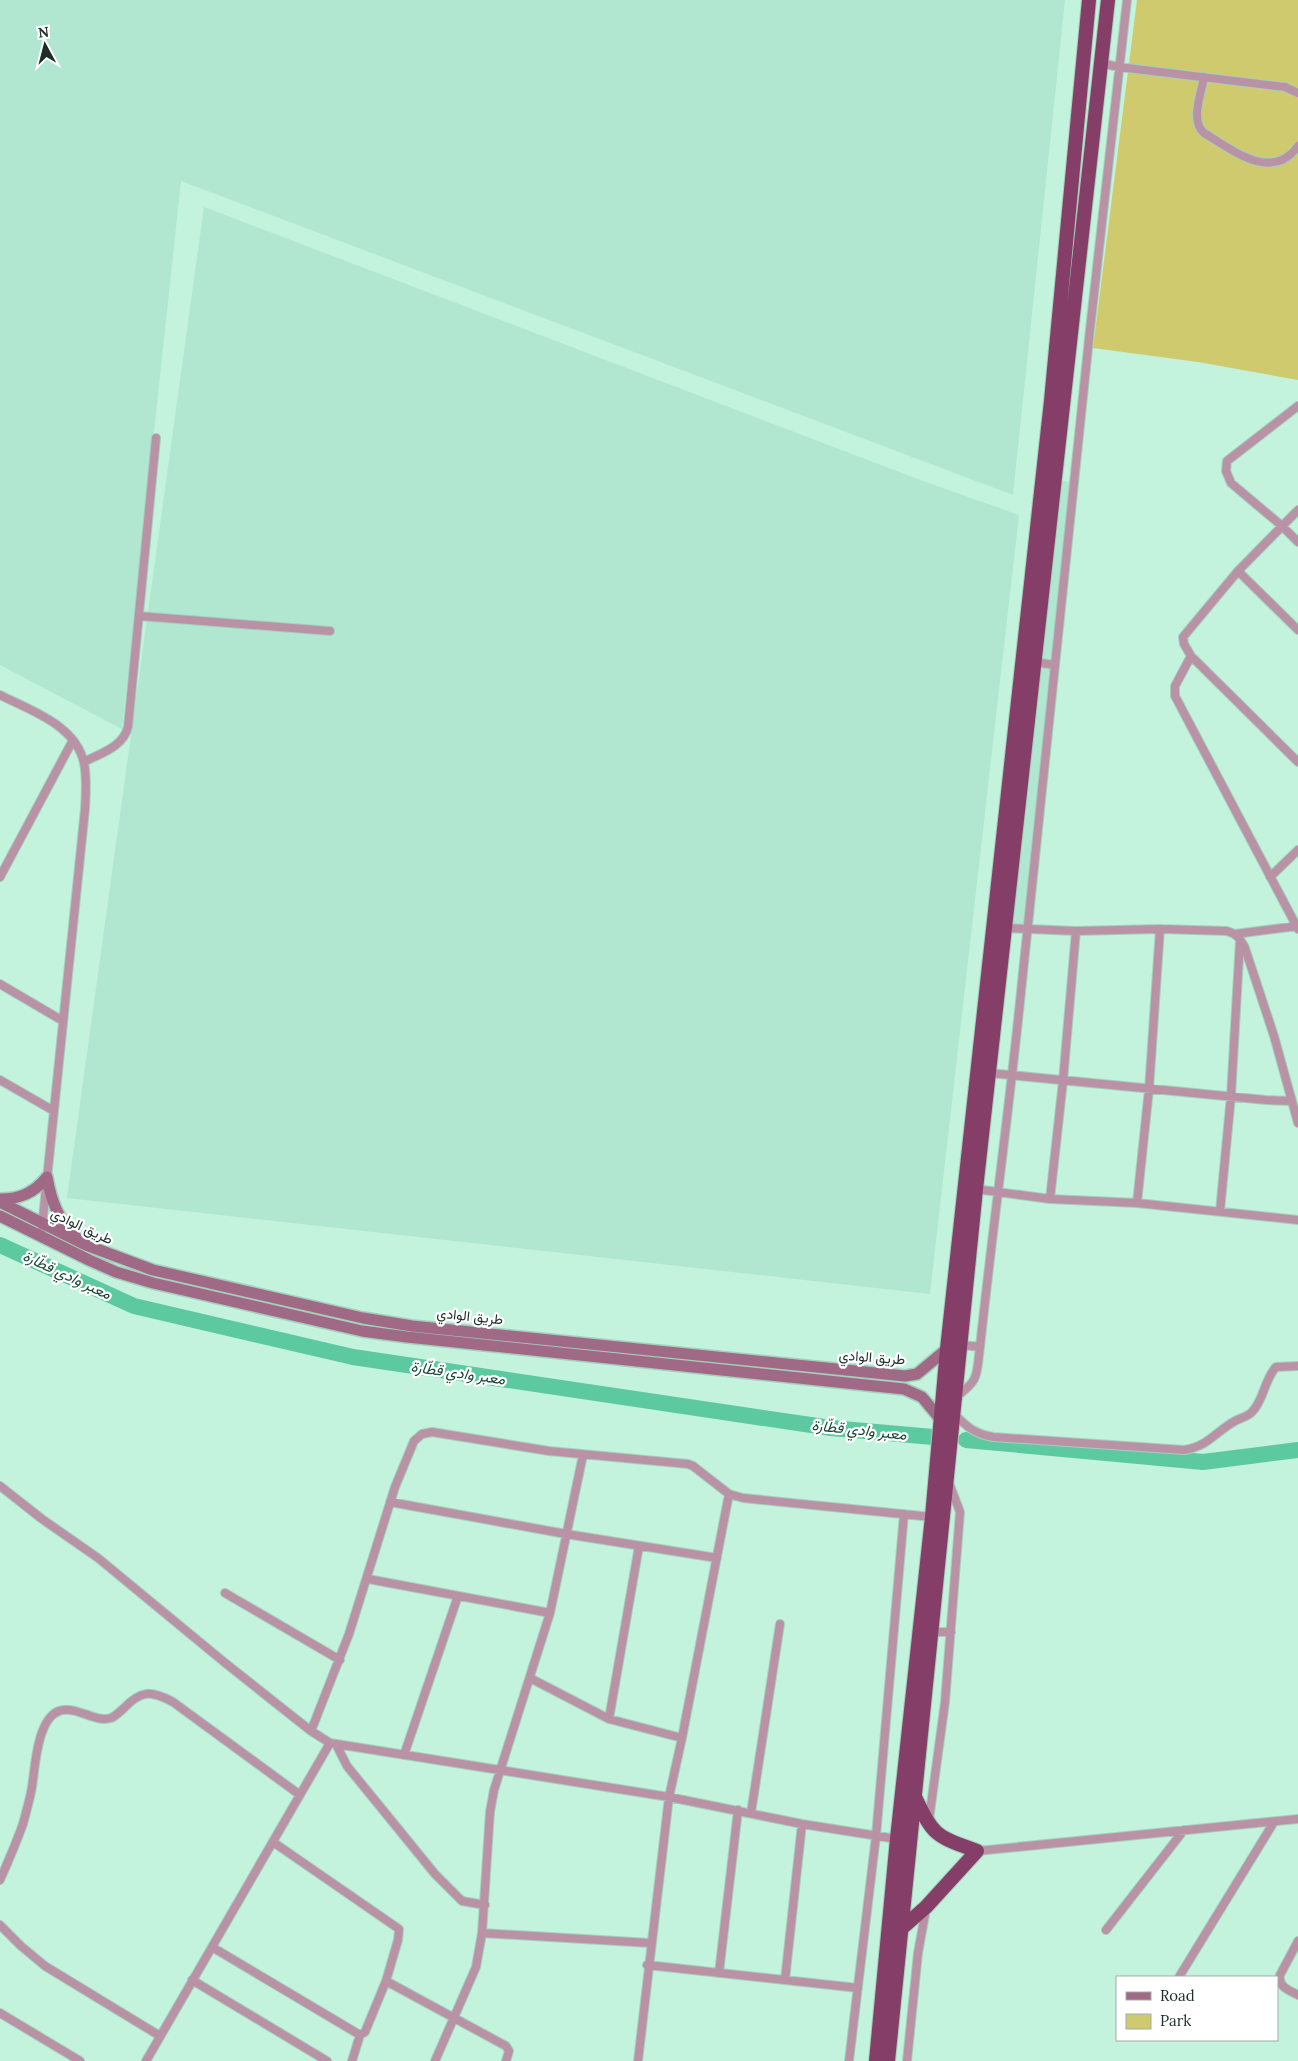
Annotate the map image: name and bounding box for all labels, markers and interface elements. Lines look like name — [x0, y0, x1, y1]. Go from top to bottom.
north arrow — [20, 20, 70, 70]
text: N — [37, 22, 50, 42]
street label: طريق الوادي — [47, 1204, 116, 1251]
water label: معبر وادي قطّارة — [19, 1246, 115, 1306]
street label: طريق الوادي — [436, 1304, 504, 1331]
street label: طريق الوادي — [838, 1346, 906, 1371]
water label: معبر وادي قطّارة — [409, 1356, 508, 1392]
water label: معبر وادي قطّارة — [810, 1415, 908, 1447]
legend — [1116, 1976, 1278, 2041]
text: Road — [1160, 1986, 1195, 2005]
text: Park — [1160, 2011, 1191, 2030]

